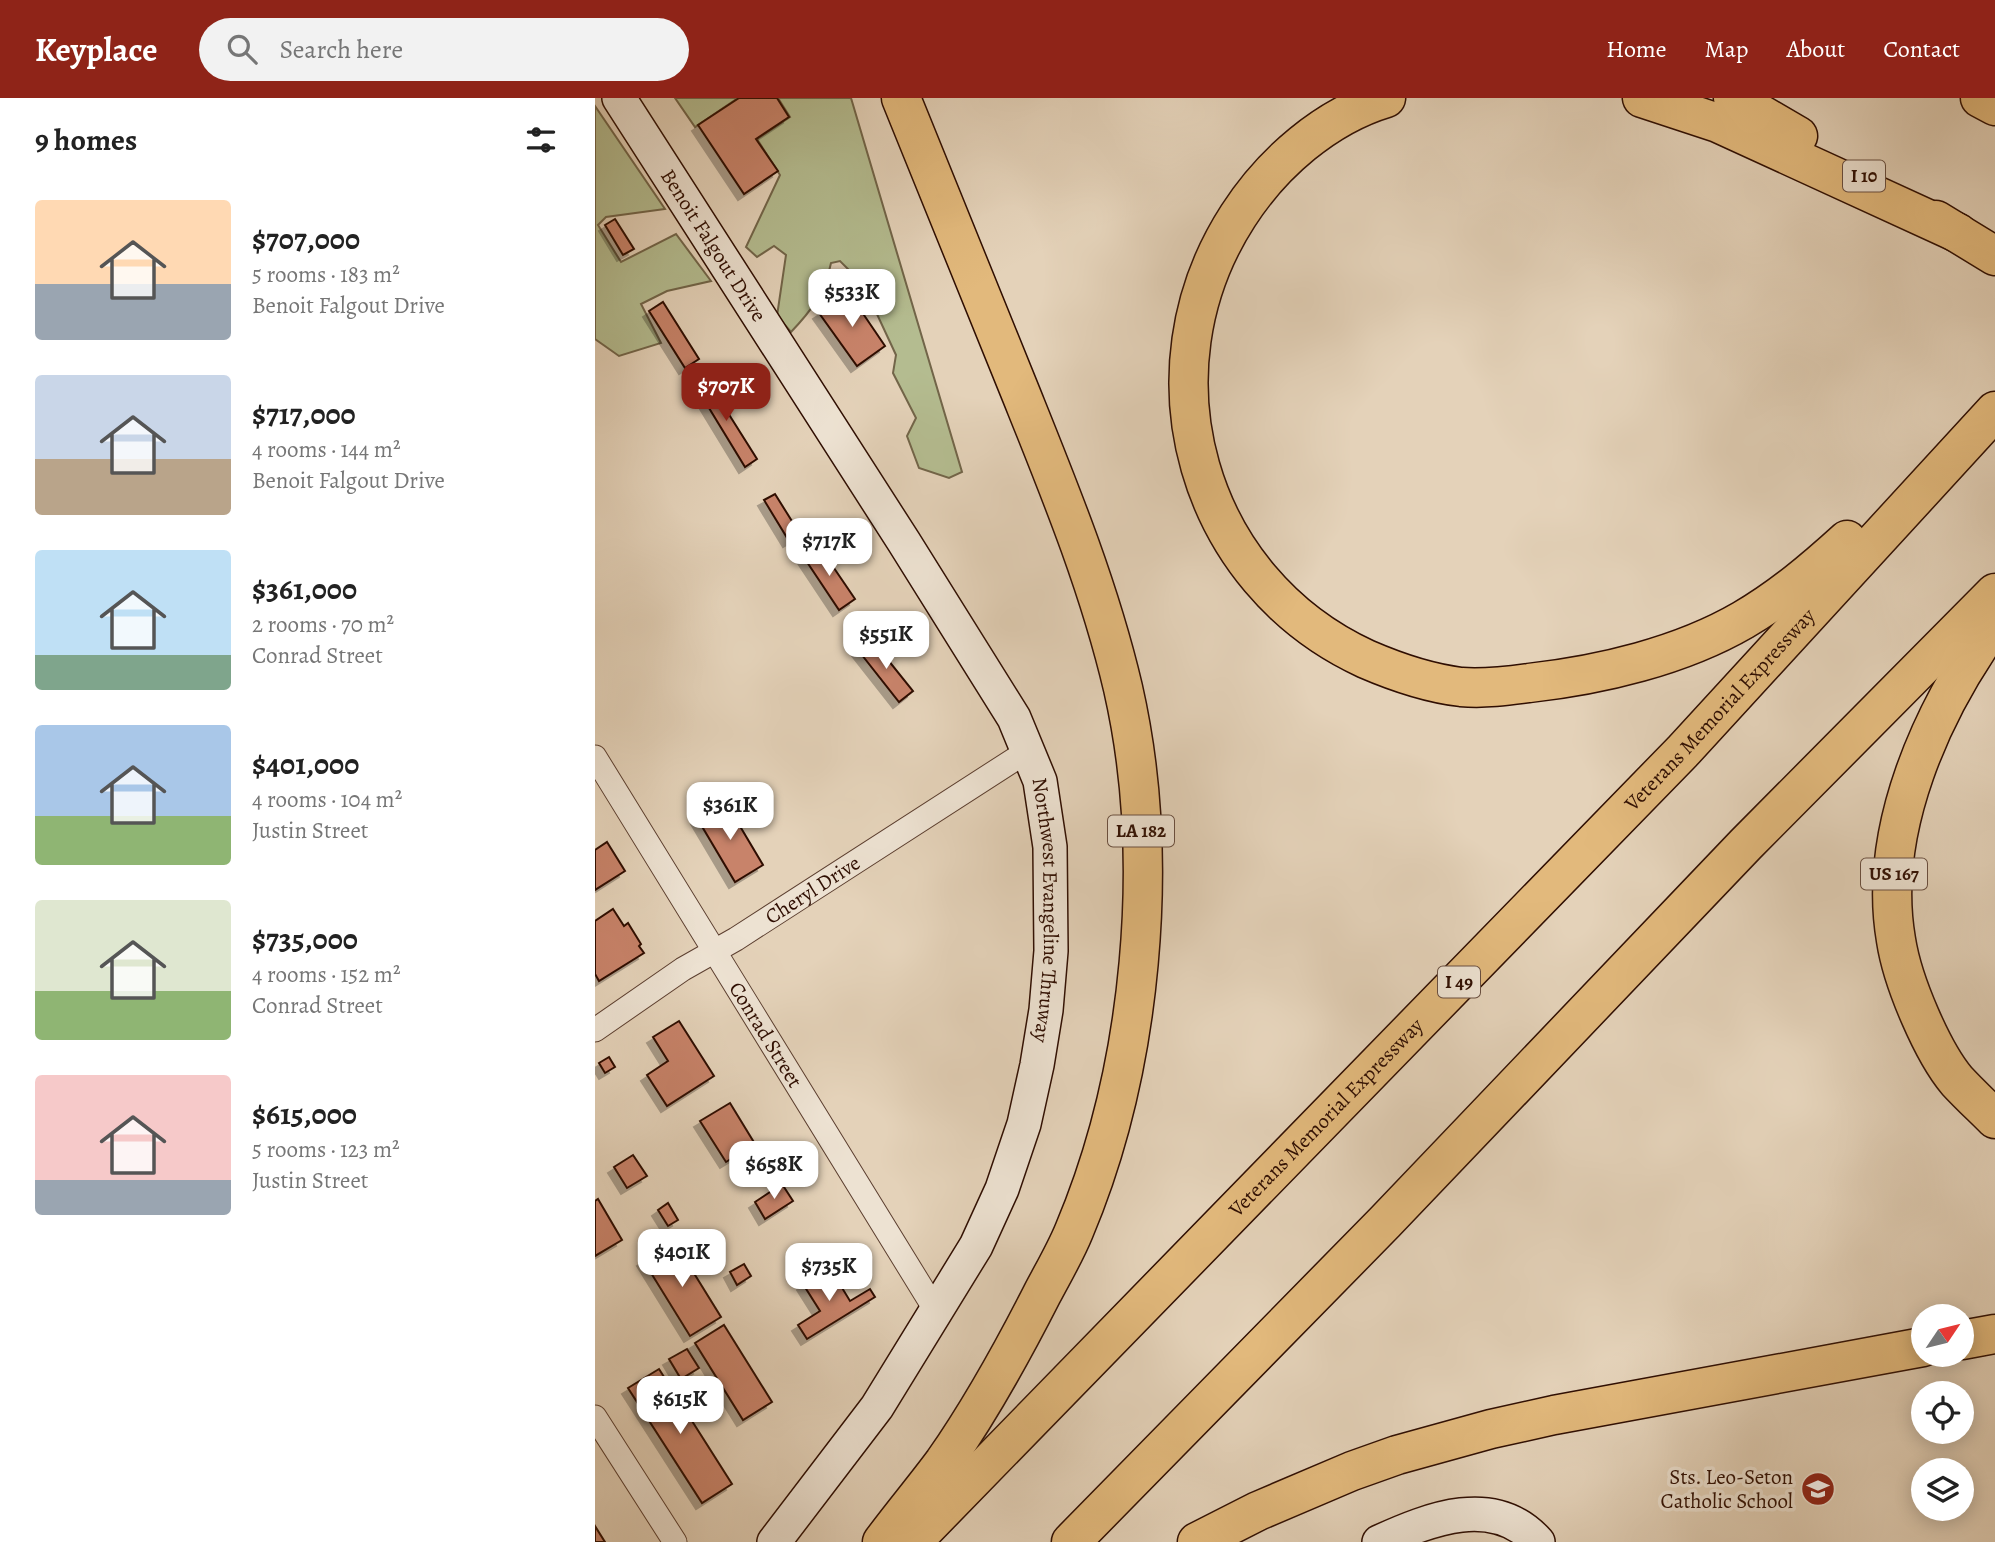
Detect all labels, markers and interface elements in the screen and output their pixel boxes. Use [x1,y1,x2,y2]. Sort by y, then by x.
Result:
search box [199,18,689,81]
text: Keyplace [35,27,157,72]
icon: search [223,30,261,68]
text: Search here [279,32,403,67]
text: Home [1606,33,1667,65]
text: Map [1705,33,1749,65]
text: About [1787,33,1845,65]
text: Contact [1883,33,1960,65]
text: 9 homes [35,120,137,160]
icon: filters [522,121,560,159]
road number: I 10 [1843,160,1885,192]
street label: Benoit Falgout Drive [654,164,773,327]
text: $707,000 [252,219,360,259]
icon: home [91,228,175,312]
text: 5 rooms · 183 m² [252,259,400,290]
pin: $533K [803,270,901,329]
text: $533K [824,276,880,307]
text: Benoit Falgout Drive [252,290,445,321]
pin: $707K [677,364,775,423]
text: $707K [697,370,755,401]
text: $717,000 [252,394,356,434]
icon: home [91,403,175,487]
text: 4 rooms · 144 m² [252,434,400,465]
text: Benoit Falgout Drive [252,465,445,496]
pin: $717K [780,518,878,578]
text: $717K [802,525,856,556]
text: $361,000 [252,569,357,609]
icon: home [91,578,175,662]
street label: Veterans Memorial Expressway [1618,602,1822,818]
text: 2 rooms · 70 m² [252,609,394,640]
pin: $551K [837,612,935,671]
text: $551K [859,618,913,649]
text: Conrad Street [252,640,383,671]
text: $401,000 [252,744,359,784]
icon: home [91,753,175,837]
street label: Northwest Evangeline Thruway [1026,776,1065,1045]
pin: $361K [681,782,779,842]
text: 4 rooms · 104 m² [252,784,402,815]
text: $361K [703,789,757,820]
text: Justin Street [252,815,368,846]
road number: LA 182 [1108,816,1174,846]
street label: Cheryl Drive [760,849,865,931]
road number: US 167 [1861,859,1927,890]
text: $735,000 [252,919,358,959]
icon: home [91,928,175,1012]
text: 4 rooms · 152 m² [252,959,400,990]
road number: I 49 [1438,967,1480,998]
street label: Conrad Street [723,976,809,1093]
text: Conrad Street [252,990,383,1021]
street label: Veterans Memorial Expressway [1222,1011,1430,1224]
text: $615,000 [252,1094,357,1134]
icon: home [91,1103,175,1187]
text: 5 rooms · 123 m² [252,1134,400,1165]
pin: $658K [725,1142,823,1201]
text: $658K [745,1148,803,1179]
text: Justin Street [252,1165,368,1196]
pin: $401K [633,1230,731,1289]
text: $401K [654,1236,710,1267]
pin: $735K [780,1244,878,1303]
text: $735K [801,1250,857,1281]
north arrow [1911,1304,1974,1367]
map controls [1911,1304,1974,1521]
pin: $615K [631,1376,729,1436]
button: locate [1911,1381,1974,1444]
text: $615K [653,1383,707,1414]
button: layers [1911,1458,1974,1521]
place label: Sts. Leo-Seton Catholic School [1660,1463,1793,1515]
school or university icon: Sts. Leo-Seton Catholic School [1799,1470,1837,1508]

